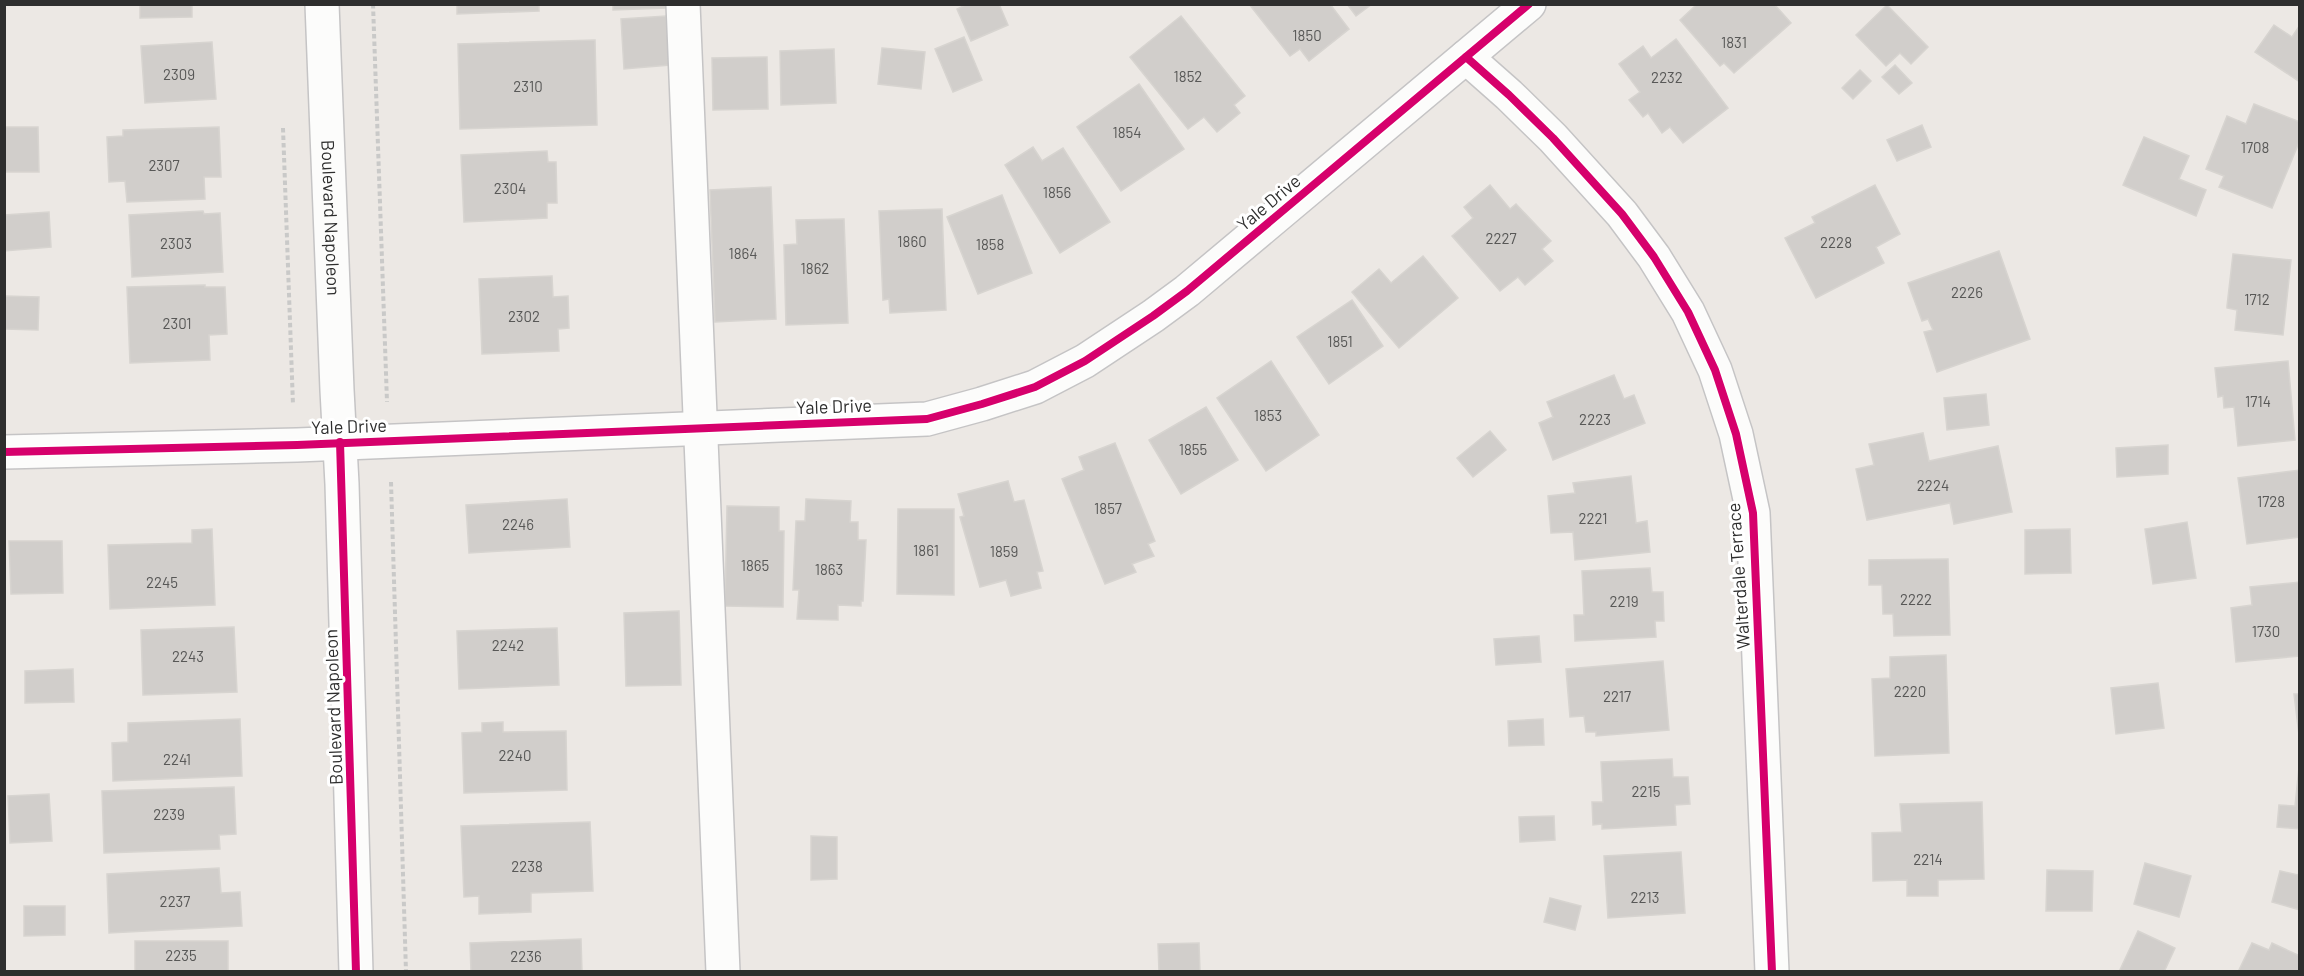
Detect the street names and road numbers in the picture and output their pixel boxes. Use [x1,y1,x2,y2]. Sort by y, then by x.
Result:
street label: Boulevard Napoleon [317,139,345,296]
street label: Yale Drive [1232,169,1305,235]
street label: Yale Drive [796,394,872,418]
street label: Yale Drive [311,414,387,438]
street label: Walterdale Terrace [1722,502,1754,650]
street label: Boulevard Napoleon [319,629,347,785]

